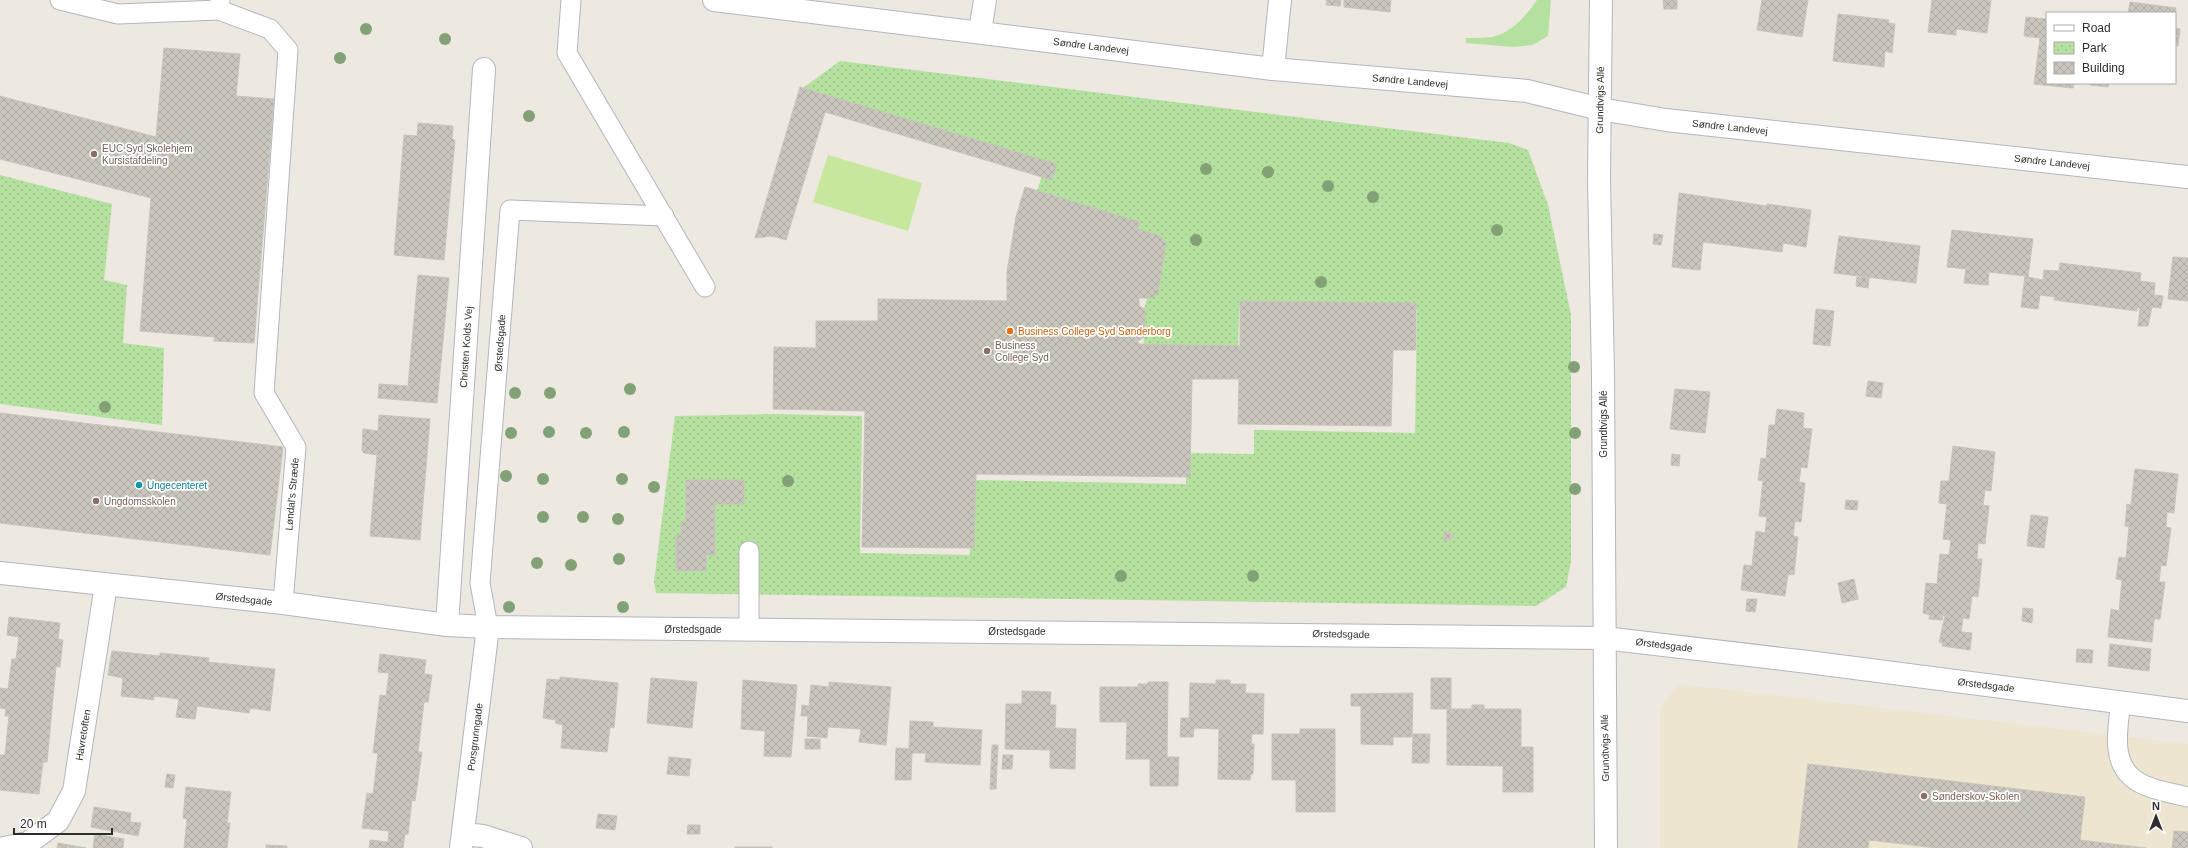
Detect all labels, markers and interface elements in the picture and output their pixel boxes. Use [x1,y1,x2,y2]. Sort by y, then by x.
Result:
legend [2046,12,2176,84]
text: Road [2082,21,2111,35]
street label: Søndre Landevej [1053,36,1129,56]
text: Park [2082,41,2108,55]
text: Building [2082,61,2125,75]
street label: Grundtvigs Allé [1594,66,1606,134]
street label: Søndre Landevej [1372,72,1448,90]
street label: Søndre Landevej [1692,118,1768,136]
place label: EUC Syd Skolehjem Kursistafdeling [102,143,193,166]
marker: EUC Syd Skolehjem Kursistafdeling [89,149,99,159]
street label: Søndre Landevej [2014,153,2090,171]
street label: Christen Kolds Vej [458,306,474,388]
street label: Ørstedsgade [493,314,508,372]
marker: Business College Syd Sønderborg [1005,326,1015,336]
place label: Business College Syd Sønderborg [1018,326,1171,337]
place label: Business College Syd [995,340,1049,363]
marker: Business College Syd [982,346,992,356]
street label: Grundtvigs Allé [1598,390,1609,458]
street label: Løndal's Stræde [283,457,301,531]
marker: Ungecenteret [134,480,144,490]
place label: Ungecenteret [147,480,207,491]
marker: Ungdomsskolen [91,496,101,506]
place label: Ungdomsskolen [104,496,176,507]
street label: Ørstedsgade [215,591,273,608]
street label: Ørstedsgade [664,624,722,635]
street label: Ørstedsgade [988,626,1046,637]
street label: Ørstedsgade [1312,628,1370,640]
street label: Ørstedsgade [1635,636,1694,654]
street label: Ørstedsgade [1957,676,2016,694]
street label: Porsgrunngade [465,702,485,772]
street label: Havretoften [74,709,92,761]
street label: Grundtvigs Allé [1599,714,1611,782]
marker: Sønderskov-Skolen [1919,791,1929,801]
place label: Sønderskov-Skolen [1932,791,2019,802]
north arrow [2136,796,2176,836]
text: N [2152,800,2160,812]
scale bar [14,810,112,836]
text: 20 m [20,817,47,831]

